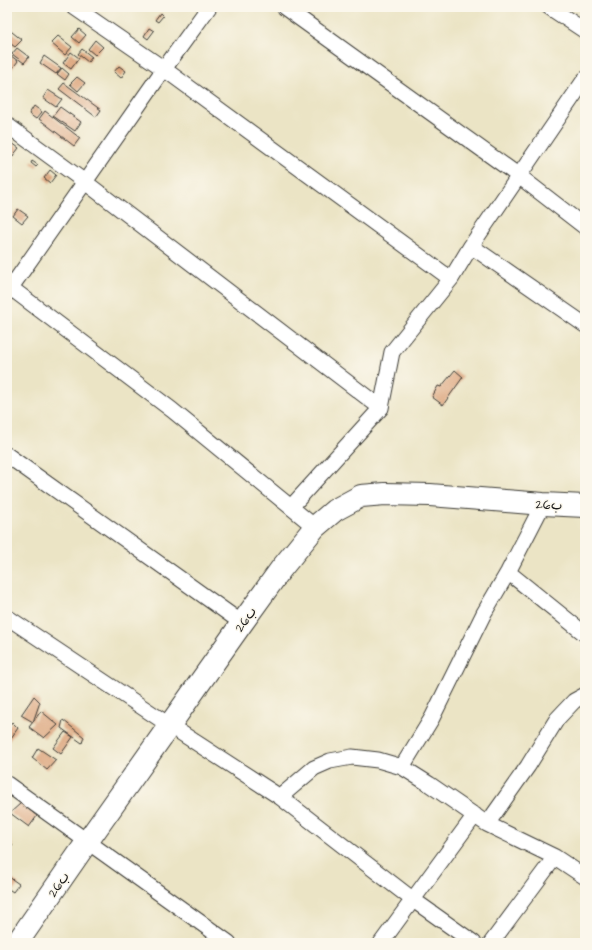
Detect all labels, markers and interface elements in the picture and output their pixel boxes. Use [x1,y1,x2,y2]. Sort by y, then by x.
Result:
street label: 26ب [535,495,563,515]
street label: 26ب [231,603,261,636]
street label: 26ب [44,868,74,901]

